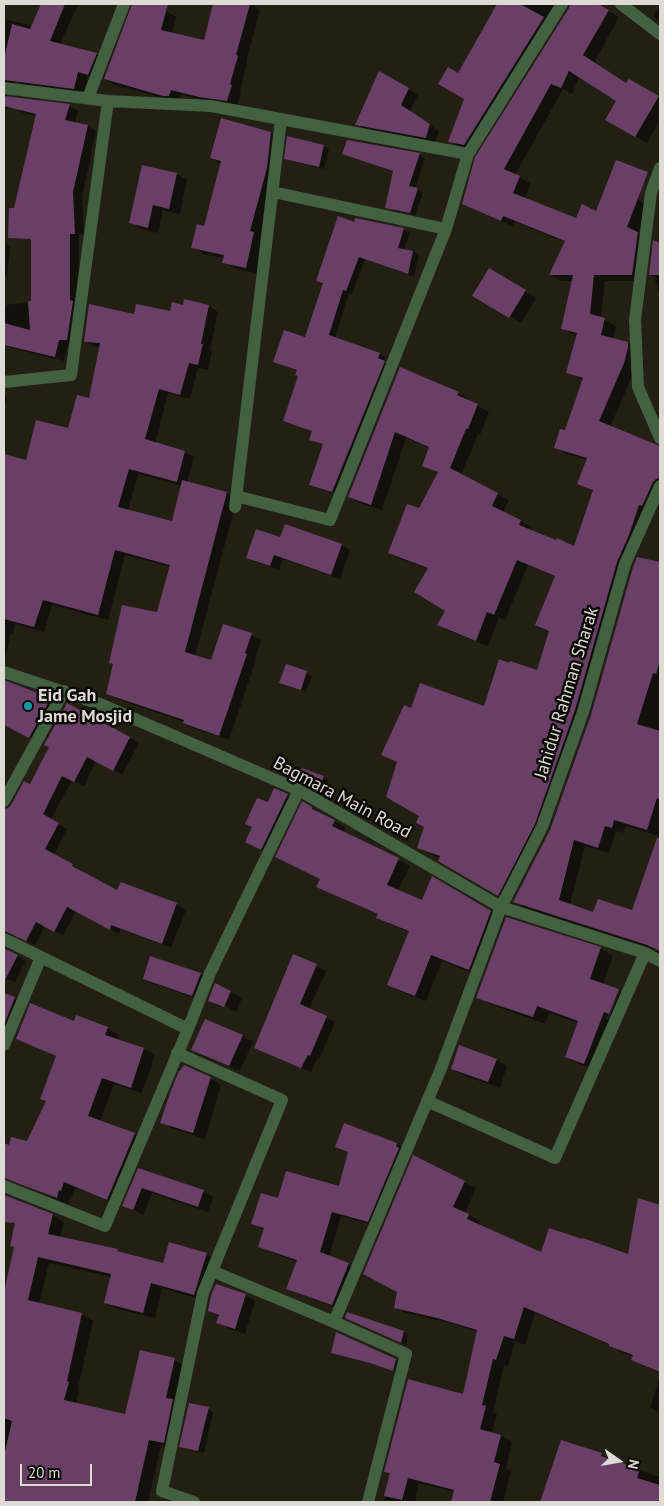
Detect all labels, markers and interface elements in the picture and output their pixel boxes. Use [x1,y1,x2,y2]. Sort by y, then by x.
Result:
street label: Jahidur Rahman Sharak [531,604,603,782]
place label: Eid Gah Jame Mosjid [38,685,132,728]
marker: Eid Gah Jame Mosjid [22,700,34,712]
street label: Bagmara Main Road [269,752,415,844]
north arrow [594,1436,644,1486]
scale bar [22,1454,95,1486]
text: N [624,1458,643,1471]
text: 20 m [28,1463,61,1482]

